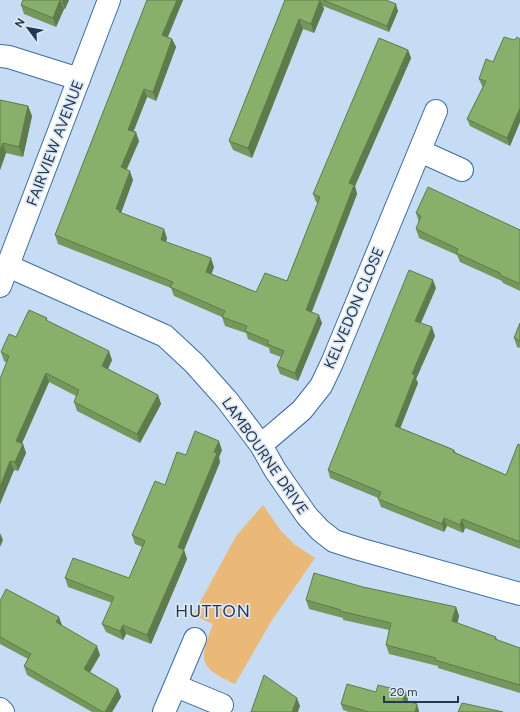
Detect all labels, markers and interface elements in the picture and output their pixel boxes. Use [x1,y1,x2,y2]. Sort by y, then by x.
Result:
north arrow [8,8,48,48]
text: N [12,16,28,30]
street label: FAIRVIEW AVENUE [23,78,87,208]
street label: KELVEDON CLOSE [320,244,388,372]
street label: LAMBOURNE DRIVE [218,394,312,518]
district label: HUTTON [175,601,251,621]
scale bar [384,678,458,704]
text: 20 m [390,685,418,699]

